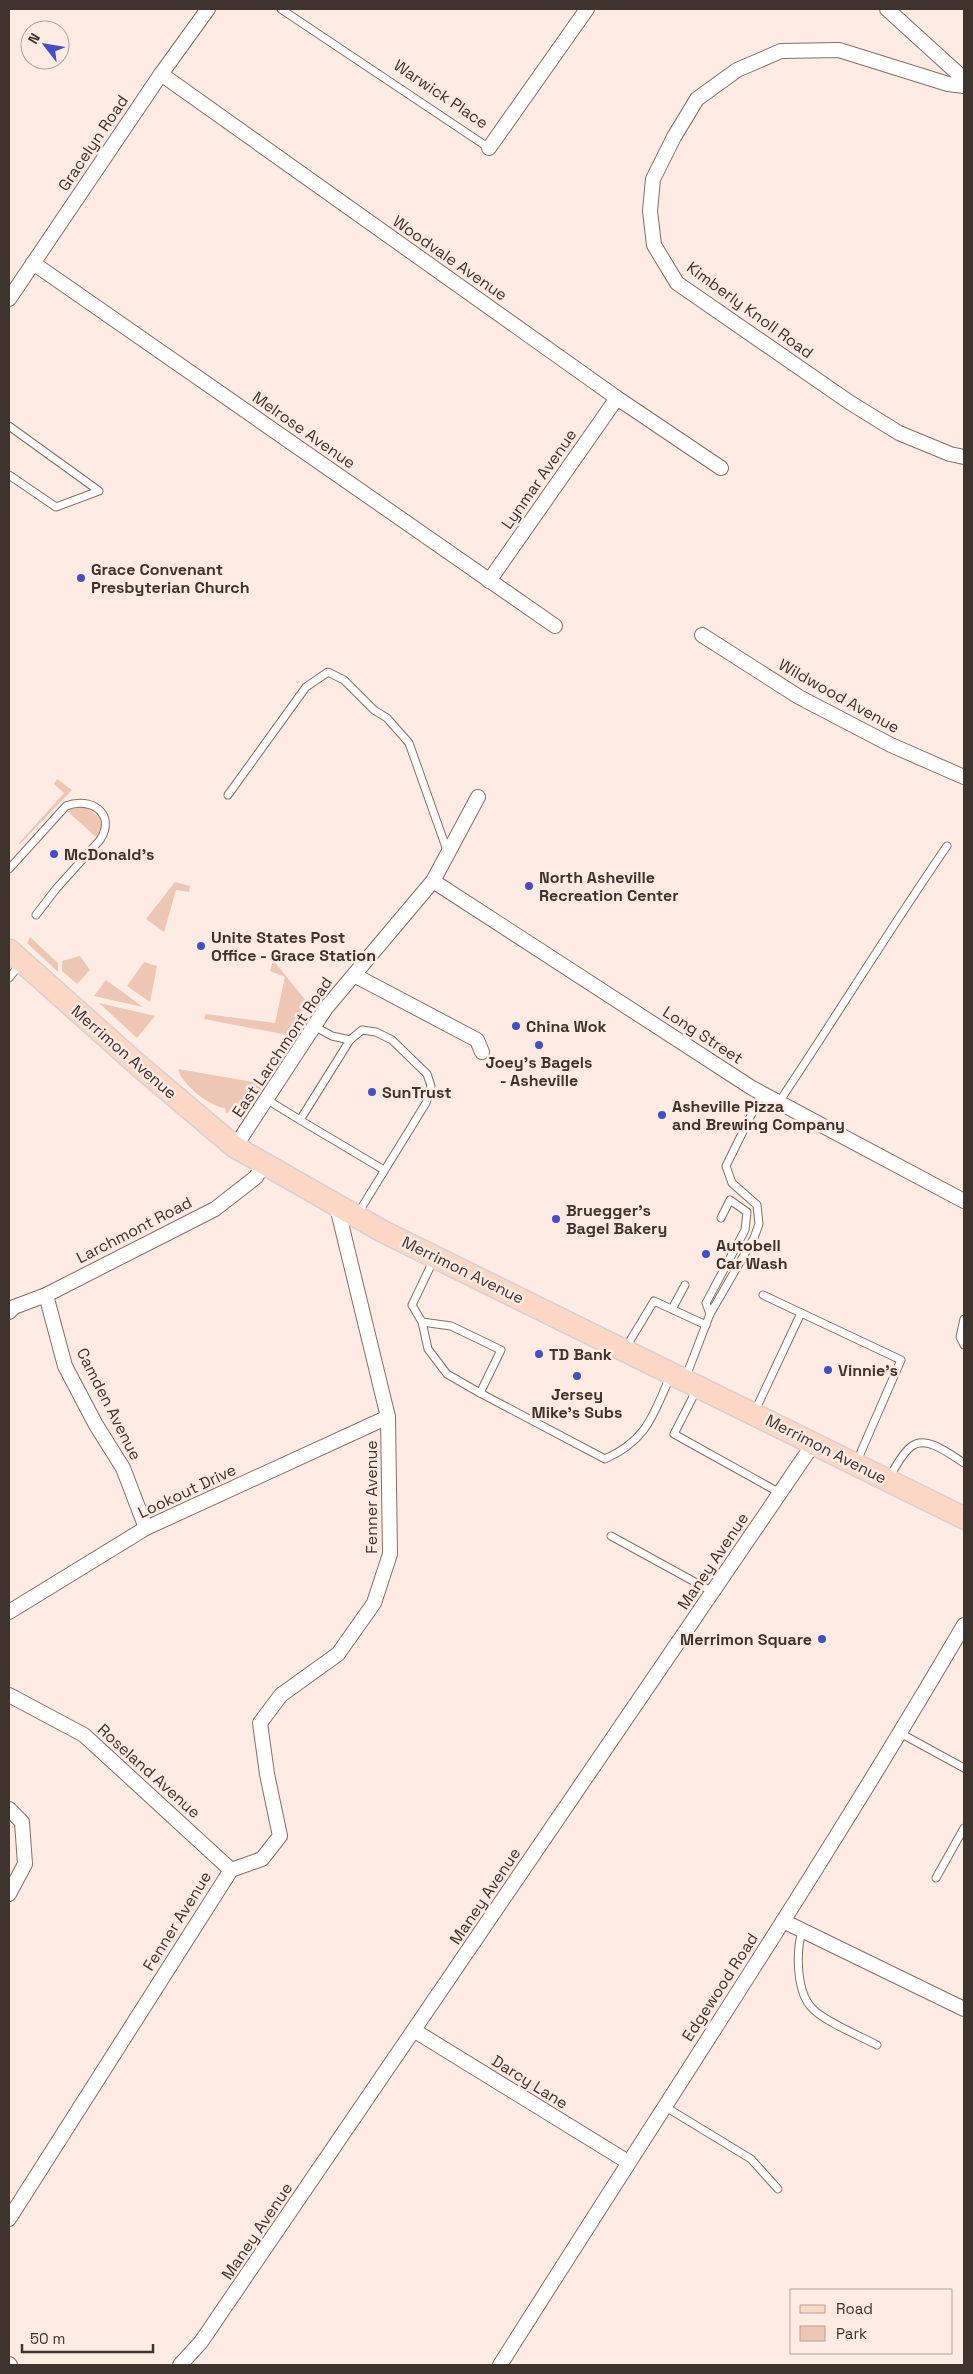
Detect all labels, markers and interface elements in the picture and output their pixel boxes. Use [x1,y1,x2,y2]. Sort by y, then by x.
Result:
north arrow [20,20,70,70]
text: N [24,30,44,47]
street label: Warwick Place [390,55,492,133]
street label: Gracelyn Road [53,91,133,195]
street label: Woodvale Avenue [389,211,511,305]
street label: Kimberly Knoll Road [682,257,818,363]
street label: Melrose Avenue [248,387,360,473]
street label: Lynmar Avenue [497,425,581,533]
place label: Grace Convenant Presbyterian Church [91,559,250,598]
marker: Grace Convenant Presbyterian Church [75,572,87,584]
street label: Wildwood Avenue [775,654,903,738]
place label: McDonald's [64,844,154,865]
marker: McDonald's [48,848,60,860]
place label: North Asheville Recreation Center [539,867,679,906]
marker: North Asheville Recreation Center [523,880,535,892]
place label: Unite States Post Office - Grace Station [211,927,376,966]
marker: Unite States Post Office - Grace Station [195,940,207,952]
street label: East Larchmont Road [227,973,337,1121]
street label: Merrimon Avenue [67,1000,181,1104]
street label: Long Street [659,1001,747,1069]
place label: China Wok [526,1016,607,1037]
marker: China Wok [510,1020,522,1032]
marker: Joey's Bagels - Asheville [533,1039,545,1051]
place label: Joey's Bagels - Asheville [486,1052,592,1091]
place label: SunTrust [382,1082,451,1103]
marker: SunTrust [366,1086,378,1098]
place label: Asheville Pizza and Brewing Company [672,1096,845,1135]
marker: Asheville Pizza and Brewing Company [656,1109,668,1121]
street label: Larchmont Road [73,1192,195,1268]
place label: Bruegger's Bagel Bakery [566,1200,667,1239]
marker: Bruegger's Bagel Bakery [550,1213,562,1225]
street label: Merrimon Avenue [399,1231,527,1309]
place label: Autobell Car Wash [716,1235,788,1274]
marker: Autobell Car Wash [700,1248,712,1260]
street label: Camden Avenue [72,1344,146,1464]
place label: TD Bank [549,1344,612,1365]
marker: TD Bank [533,1348,545,1360]
place label: Vinnie's [838,1360,898,1381]
marker: Vinnie's [822,1364,834,1376]
marker: Jersey Mike's Subs [571,1370,583,1382]
place label: Jersey Mike's Subs [532,1384,622,1423]
street label: Merrimon Avenue [762,1409,890,1489]
street label: Fenner Avenue [361,1440,382,1554]
street label: Lookout Drive [134,1459,240,1523]
street label: Maney Avenue [673,1508,753,1614]
place label: Merrimon Square [680,1629,812,1650]
marker: Merrimon Square [816,1633,828,1645]
street label: Roseland Avenue [93,1719,205,1823]
street label: Maney Avenue [445,1843,525,1949]
street label: Fenner Avenue [138,1867,216,1975]
street label: Edgewood Road [677,1929,763,2045]
street label: Darcy Lane [488,2050,572,2114]
street label: Maney Avenue [217,2178,297,2284]
legend [790,2289,953,2354]
text: Road [836,2299,873,2318]
scale bar [22,2322,154,2354]
text: Park [836,2324,867,2343]
text: 50 m [30,2329,65,2348]

